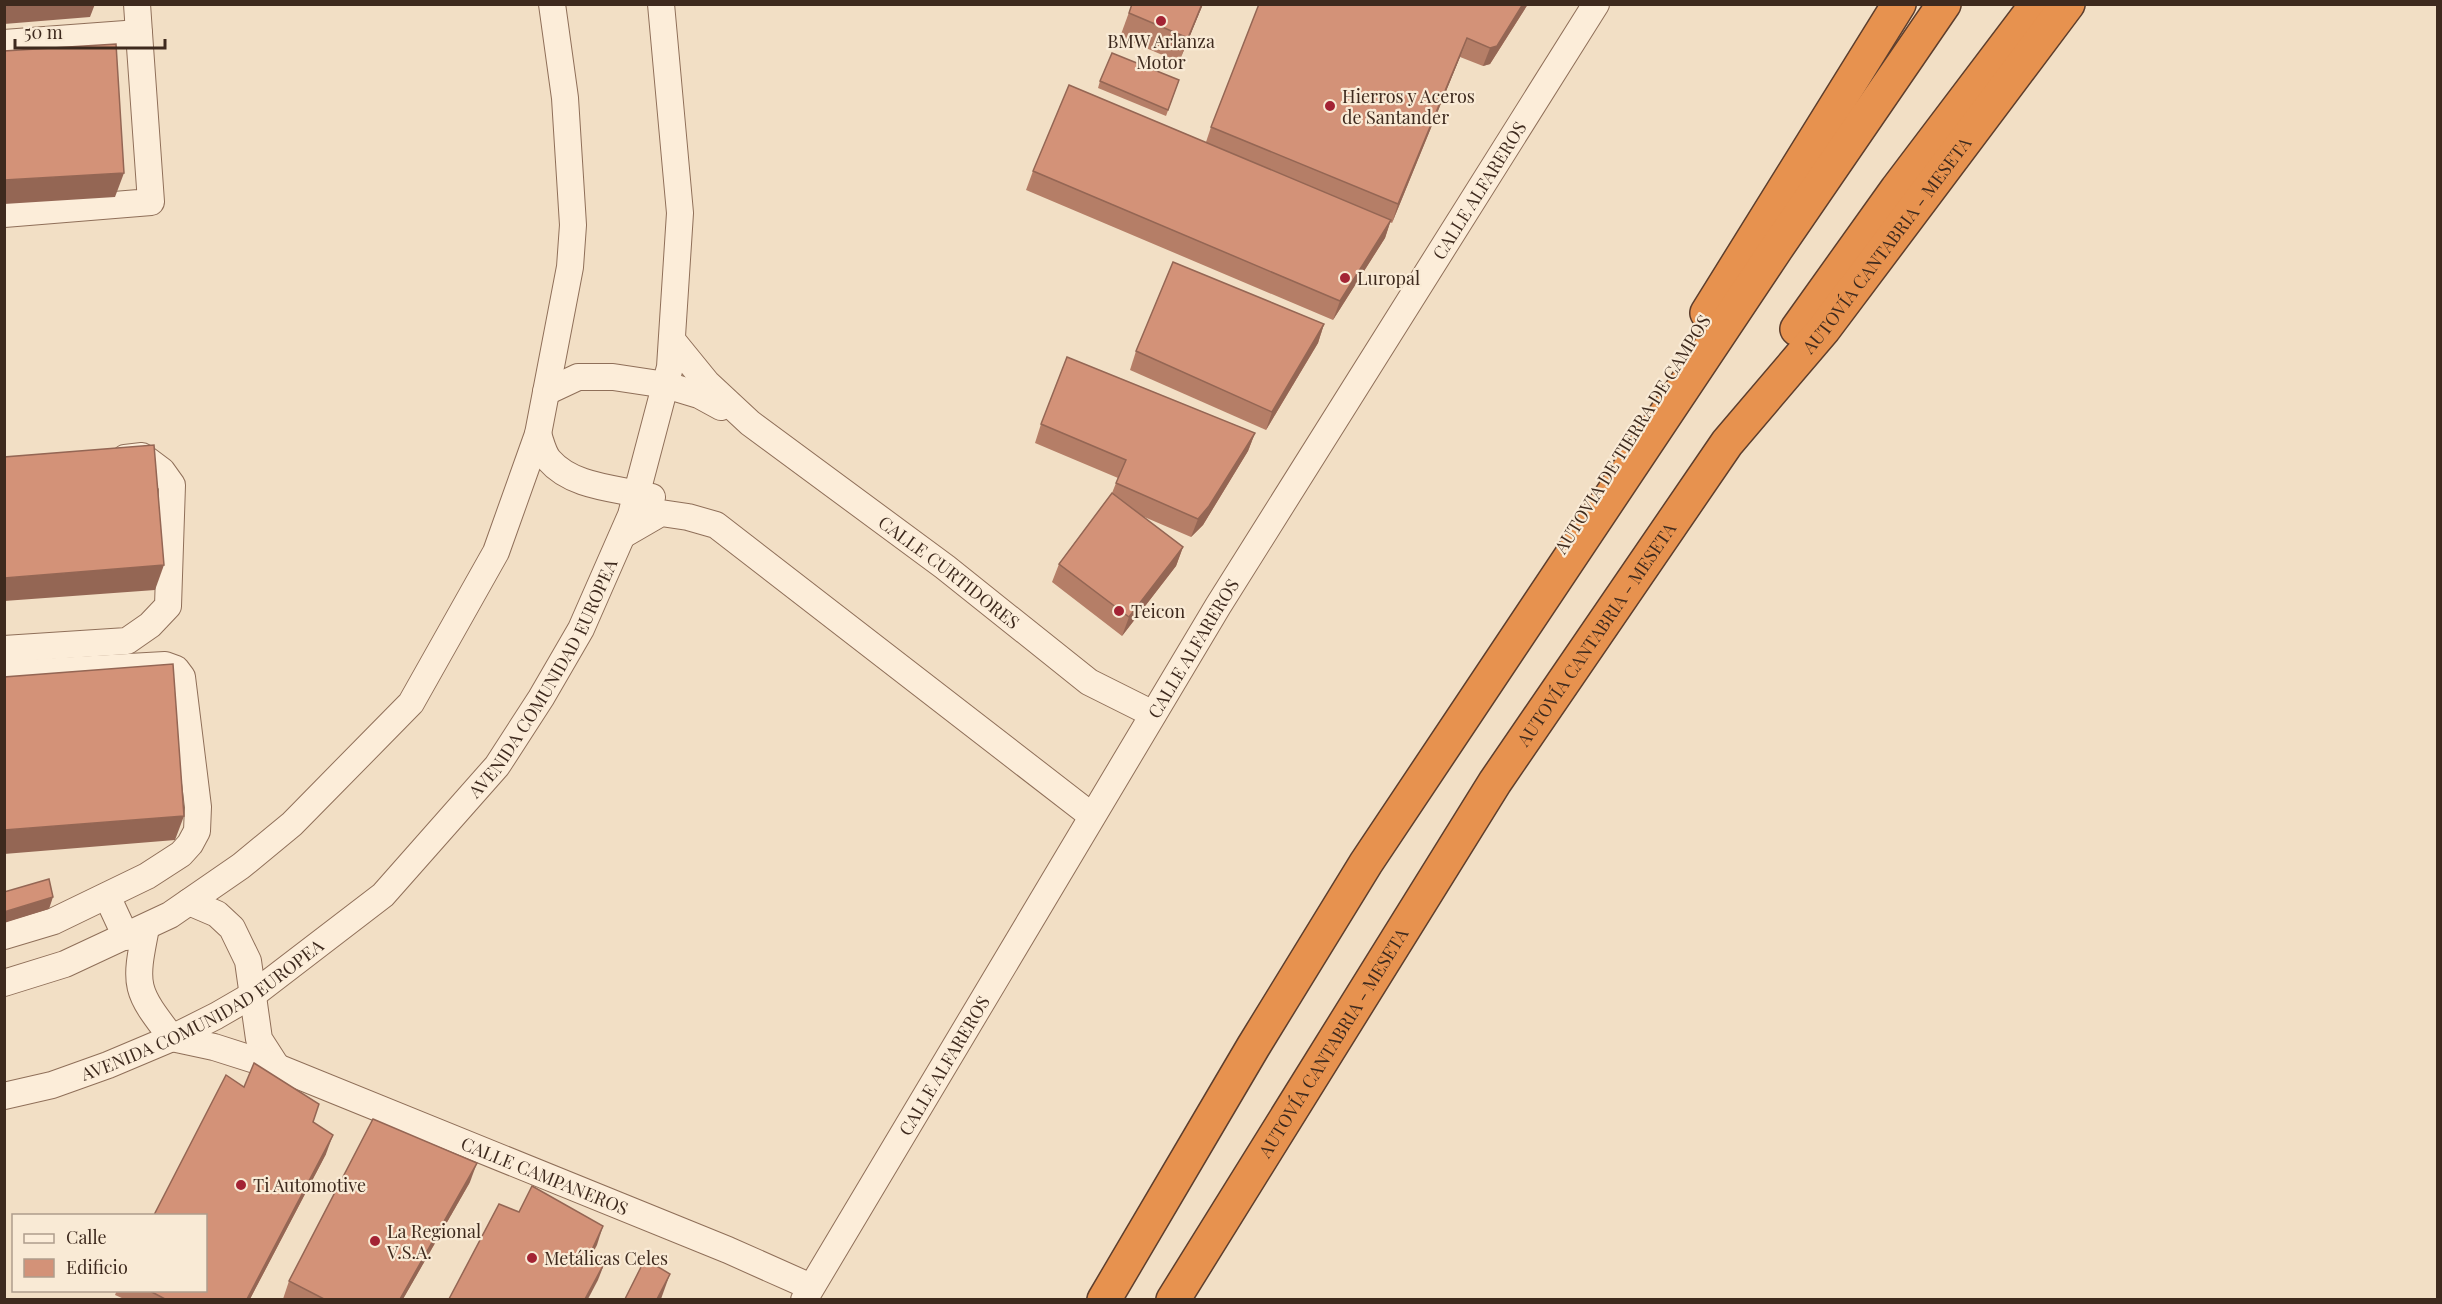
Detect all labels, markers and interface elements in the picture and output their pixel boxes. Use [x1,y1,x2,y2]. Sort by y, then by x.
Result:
scale bar [15,12,165,50]
marker: BMW Arlanza Motor [1154,14,1168,28]
text: 50 m [24,20,63,44]
place label: BMW Arlanza Motor [1107,29,1215,74]
place label: Hierros y Aceros de Santander [1342,84,1475,129]
marker: Hierros y Aceros de Santander [1323,99,1337,113]
street label: CALLE ALFAREROS [1427,117,1531,264]
street label: AUTOVÍA CANTABRIA - MESETA [1796,131,1977,359]
place label: Luropal [1357,266,1420,290]
marker: Luropal [1338,271,1352,285]
street label: AUTOVIA DE TIERRA DE CAMPOS [1548,310,1716,559]
street label: CALLE CURTIDORES [874,510,1025,634]
street label: AUTOVÍA CANTABRIA - MESETA [1511,517,1681,752]
street label: AVENIDA COMUNIDAD EUROPEA [462,554,623,803]
street label: CALLE ALFAREROS [1142,574,1244,722]
place label: Teicon [1131,599,1185,623]
marker: Teicon [1112,604,1126,618]
street label: AUTOVÍA CANTABRIA - MESETA [1252,923,1414,1163]
street label: AVENIDA COMUNIDAD EUROPEA [77,933,328,1086]
street label: CALLE ALFAREROS [893,991,995,1140]
street label: CALLE CAMPANEROS [458,1131,632,1220]
place label: Ti Automotive [253,1173,366,1197]
marker: Ti Automotive [234,1178,248,1192]
legend [12,1214,207,1292]
place label: La Regional V.S.A. [386,1219,481,1264]
text: Calle [66,1225,107,1249]
marker: La Regional V.S.A. [368,1234,382,1248]
place label: Metálicas Celes [544,1246,668,1270]
marker: Metálicas Celes [525,1251,539,1265]
text: Edificio [66,1255,128,1279]

